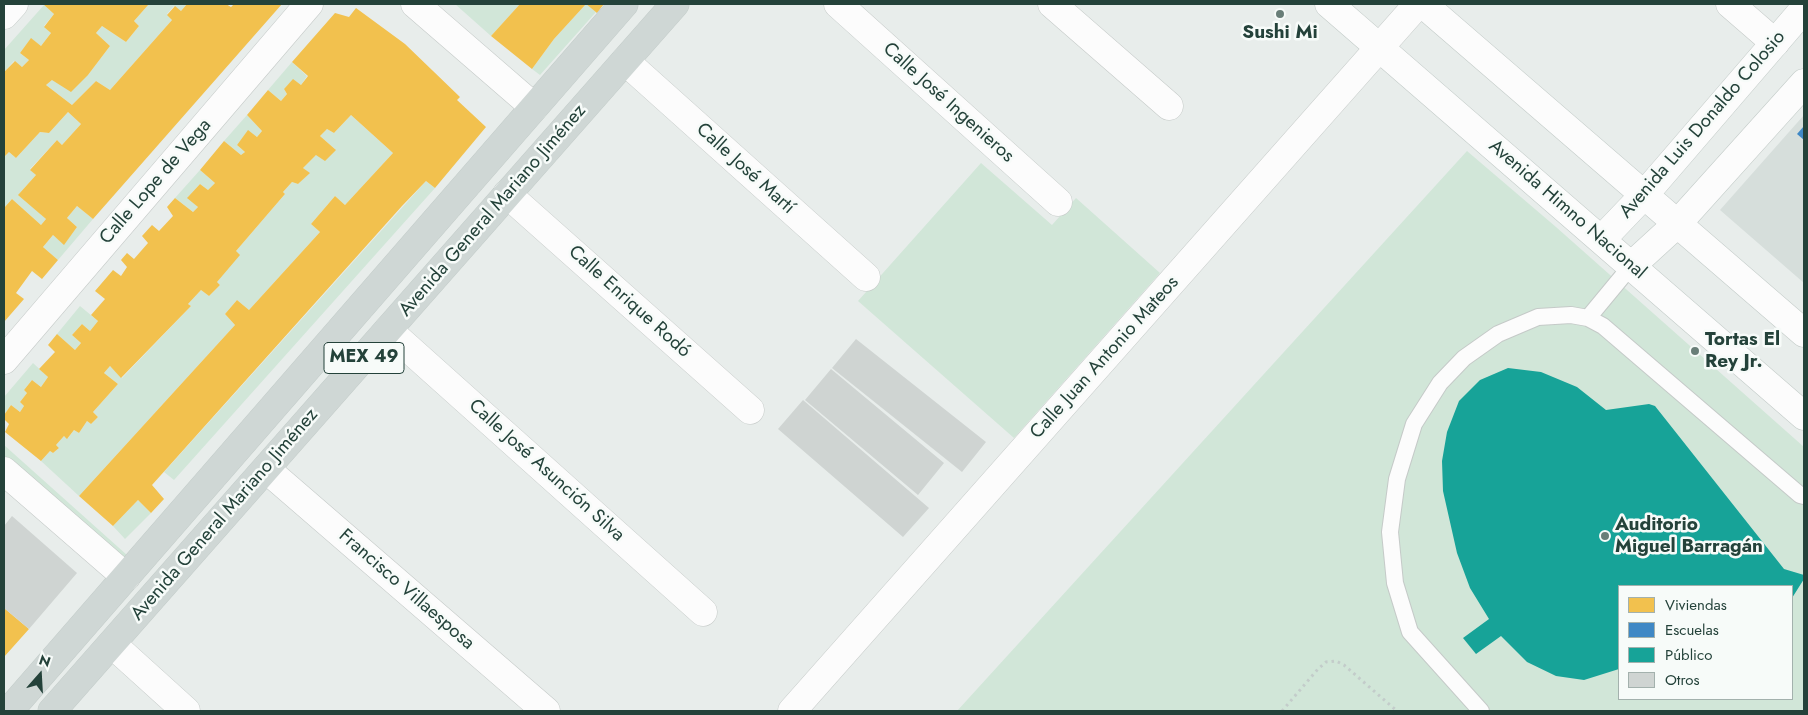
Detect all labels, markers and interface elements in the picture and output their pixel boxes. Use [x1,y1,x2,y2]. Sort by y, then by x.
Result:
marker: Sushi Mi [1274,8,1286,20]
place label: Sushi Mi [1242,22,1318,44]
street label: Avenida Luis Donaldo Colosio [1615,26,1791,224]
street label: Calle José Ingenieros [878,38,1018,168]
street label: Avenida General Mariano Jiménez [395,100,591,322]
street label: Calle Lope de Vega [95,115,217,249]
street label: Calle José Martí [691,119,799,219]
street label: Avenida Himno Nacional [1484,135,1650,285]
street label: Calle Enrique Rodó [563,241,695,363]
street label: Calle Juan Antonio Mateos [1026,272,1184,444]
place label: Tortas El Rey Jr. [1705,329,1780,373]
road number: MEX 49 [324,342,404,373]
marker: Tortas El Rey Jr. [1689,345,1701,357]
street label: Calle José Asunción Silva [463,395,629,547]
street label: Avenida General Mariano Jiménez [127,404,323,626]
place label: Auditorio Miguel Barragán [1615,514,1763,558]
street label: Francisco Villaesposa [333,525,479,655]
marker: Auditorio Miguel Barragán [1599,530,1611,542]
legend [1618,585,1793,700]
text: Viviendas [1665,594,1727,616]
text: Escuelas [1665,619,1719,641]
text: Público [1665,644,1712,666]
north arrow [15,650,65,700]
text: N [36,650,53,672]
text: Otros [1665,669,1700,691]

